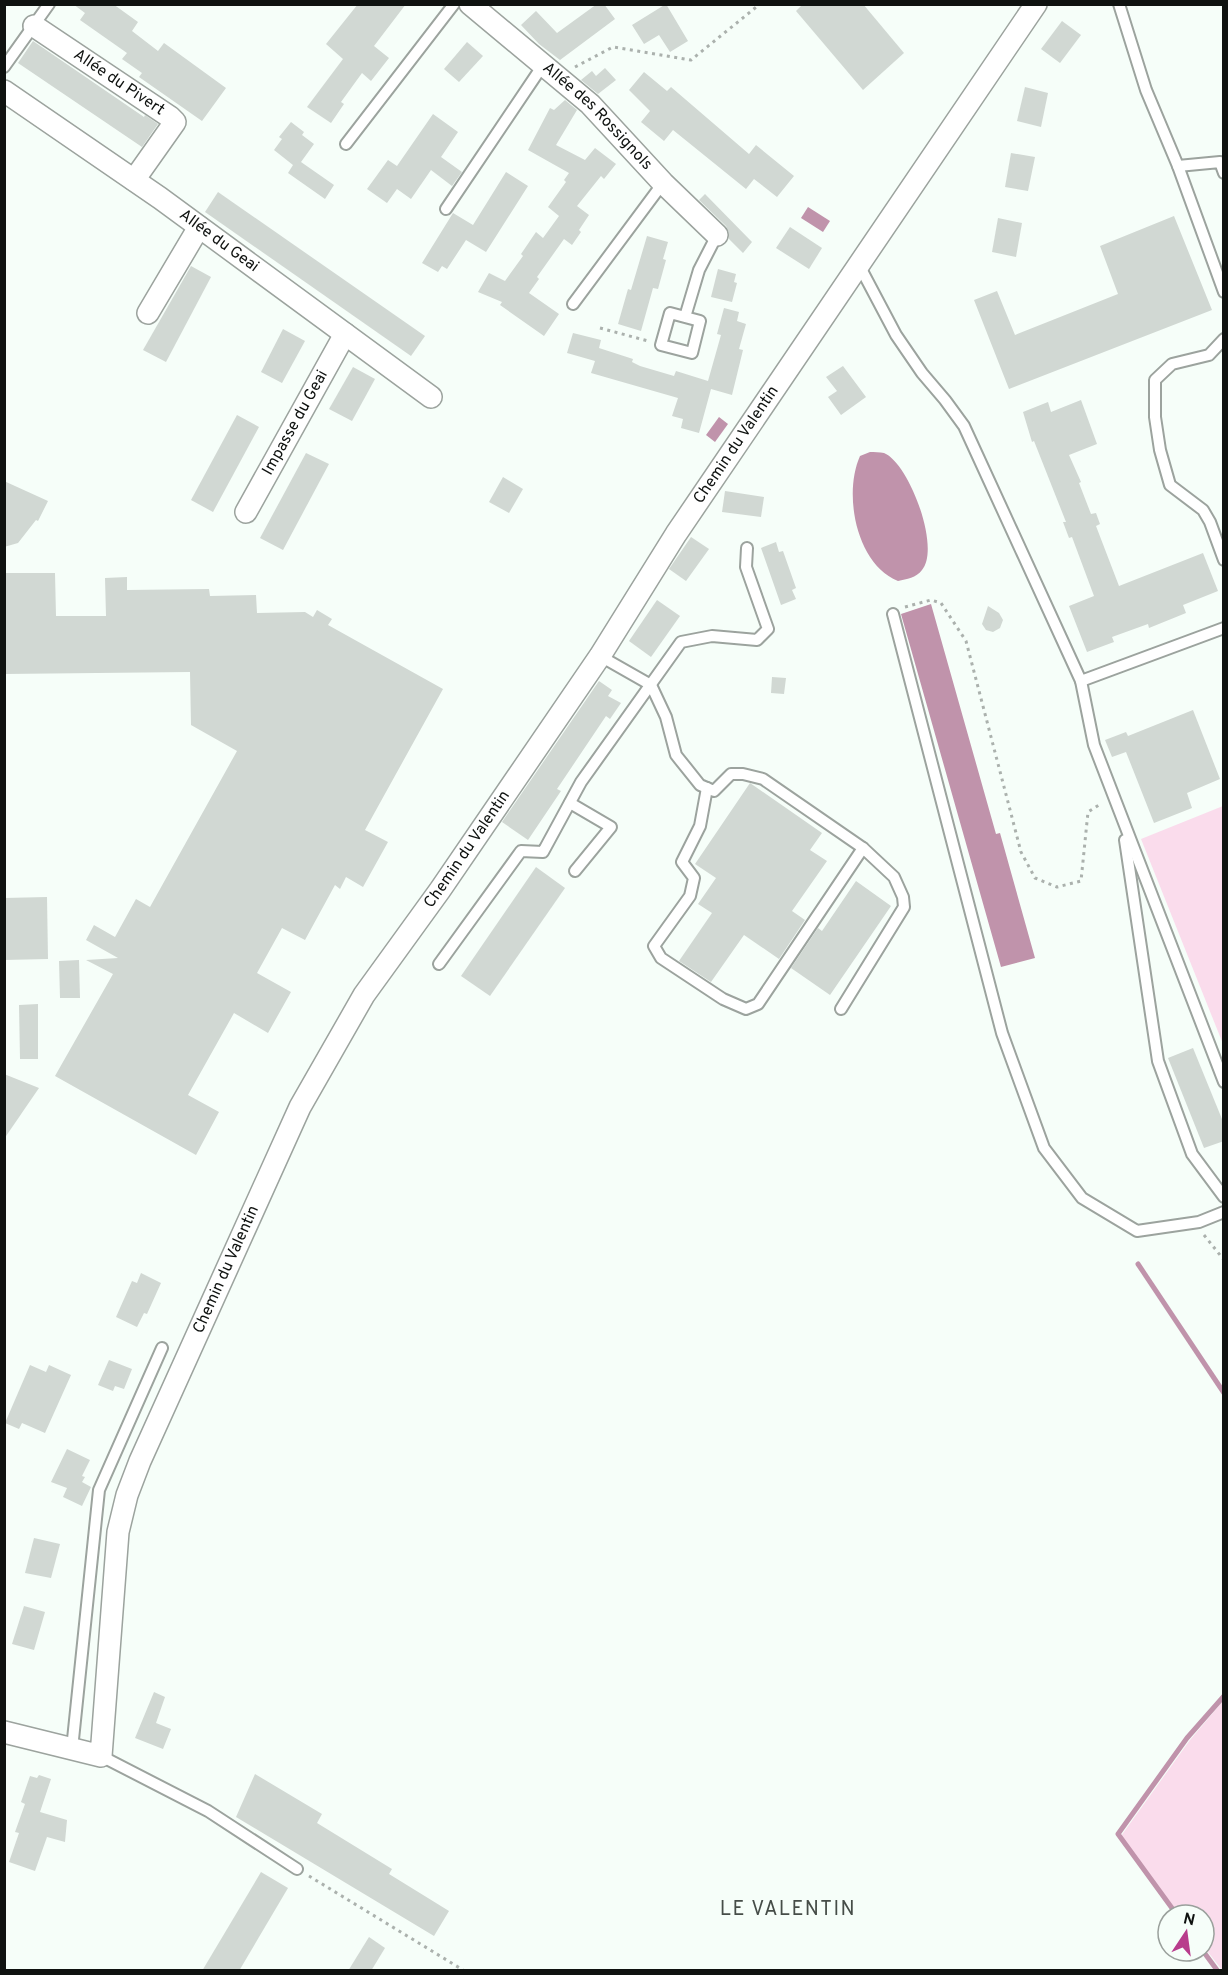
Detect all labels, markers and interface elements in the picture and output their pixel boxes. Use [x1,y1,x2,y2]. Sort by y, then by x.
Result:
street label: Allée du Pivert [69,45,168,120]
street label: Allée des Rossignols [538,58,656,175]
street label: Allée du Geai [175,205,263,277]
street label: Impasse du Geai [258,367,333,479]
street label: Chemin du Valentin [689,382,784,508]
street label: Chemin du Valentin [420,787,515,912]
street label: Chemin du Valentin [189,1203,264,1337]
district label: LE VALENTIN [720,1897,856,1923]
north arrow [1156,1903,1216,1963]
text: N [1181,1909,1197,1931]

